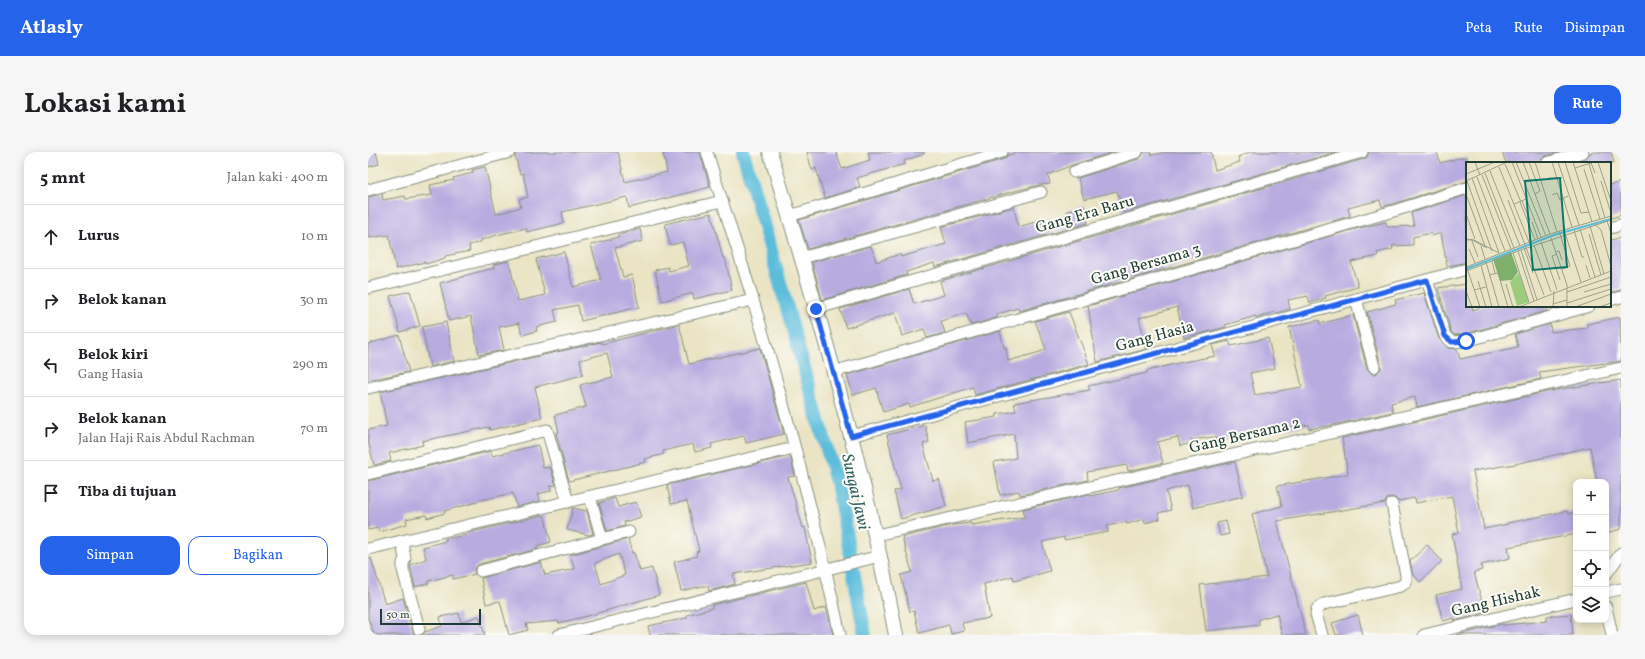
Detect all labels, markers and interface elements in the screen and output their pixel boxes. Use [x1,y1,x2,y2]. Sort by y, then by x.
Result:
text: Atlasly [20,15,83,41]
text: Peta [1465,19,1492,38]
text: Rute [1514,19,1543,38]
text: Disimpan [1565,19,1625,38]
text: Lokasi kami [24,85,186,124]
button: Rute [1554,85,1621,124]
inset map [1466,162,1611,307]
text: 5 mnt [40,167,85,190]
text: Jalan kaki · 400 m [227,169,328,187]
street label: Gang Era Baru [1033,190,1137,240]
icon: ahead [40,226,62,248]
text: Lurus [78,226,119,247]
text: 10 m [301,228,328,246]
street label: Gang Bersama 3 [1089,239,1203,291]
icon: right [40,290,62,312]
text: Belok kanan [78,290,167,311]
text: 30 m [300,292,328,310]
route end [807,300,825,318]
street label: Gang Hasia [1113,316,1197,358]
route start [1457,332,1475,350]
text: Belok kiri [78,345,148,366]
icon: left [40,354,62,376]
text: 290 m [292,356,328,374]
text: Gang Hasia [78,366,143,384]
text: Belok kanan [78,409,167,430]
street label: Gang Bersama 2 [1187,413,1303,459]
icon: right [40,418,62,440]
text: 70 m [300,420,328,438]
text: Jalan Haji Rais Abdul Rachman [78,430,255,448]
water label: Sungai Jawi [835,452,875,533]
map controls [1573,479,1609,623]
button: + [1573,479,1609,515]
icon: arrive [40,482,62,504]
text: Tiba di tujuan [78,482,177,503]
button: − [1573,515,1609,551]
button: Simpan [40,536,180,575]
button: Bagikan [188,536,328,575]
button: locate [1573,551,1609,587]
street label: Gang Hishak [1449,581,1543,623]
button: layers [1573,587,1609,623]
scale bar [380,607,481,626]
text: 50 m [386,608,410,623]

